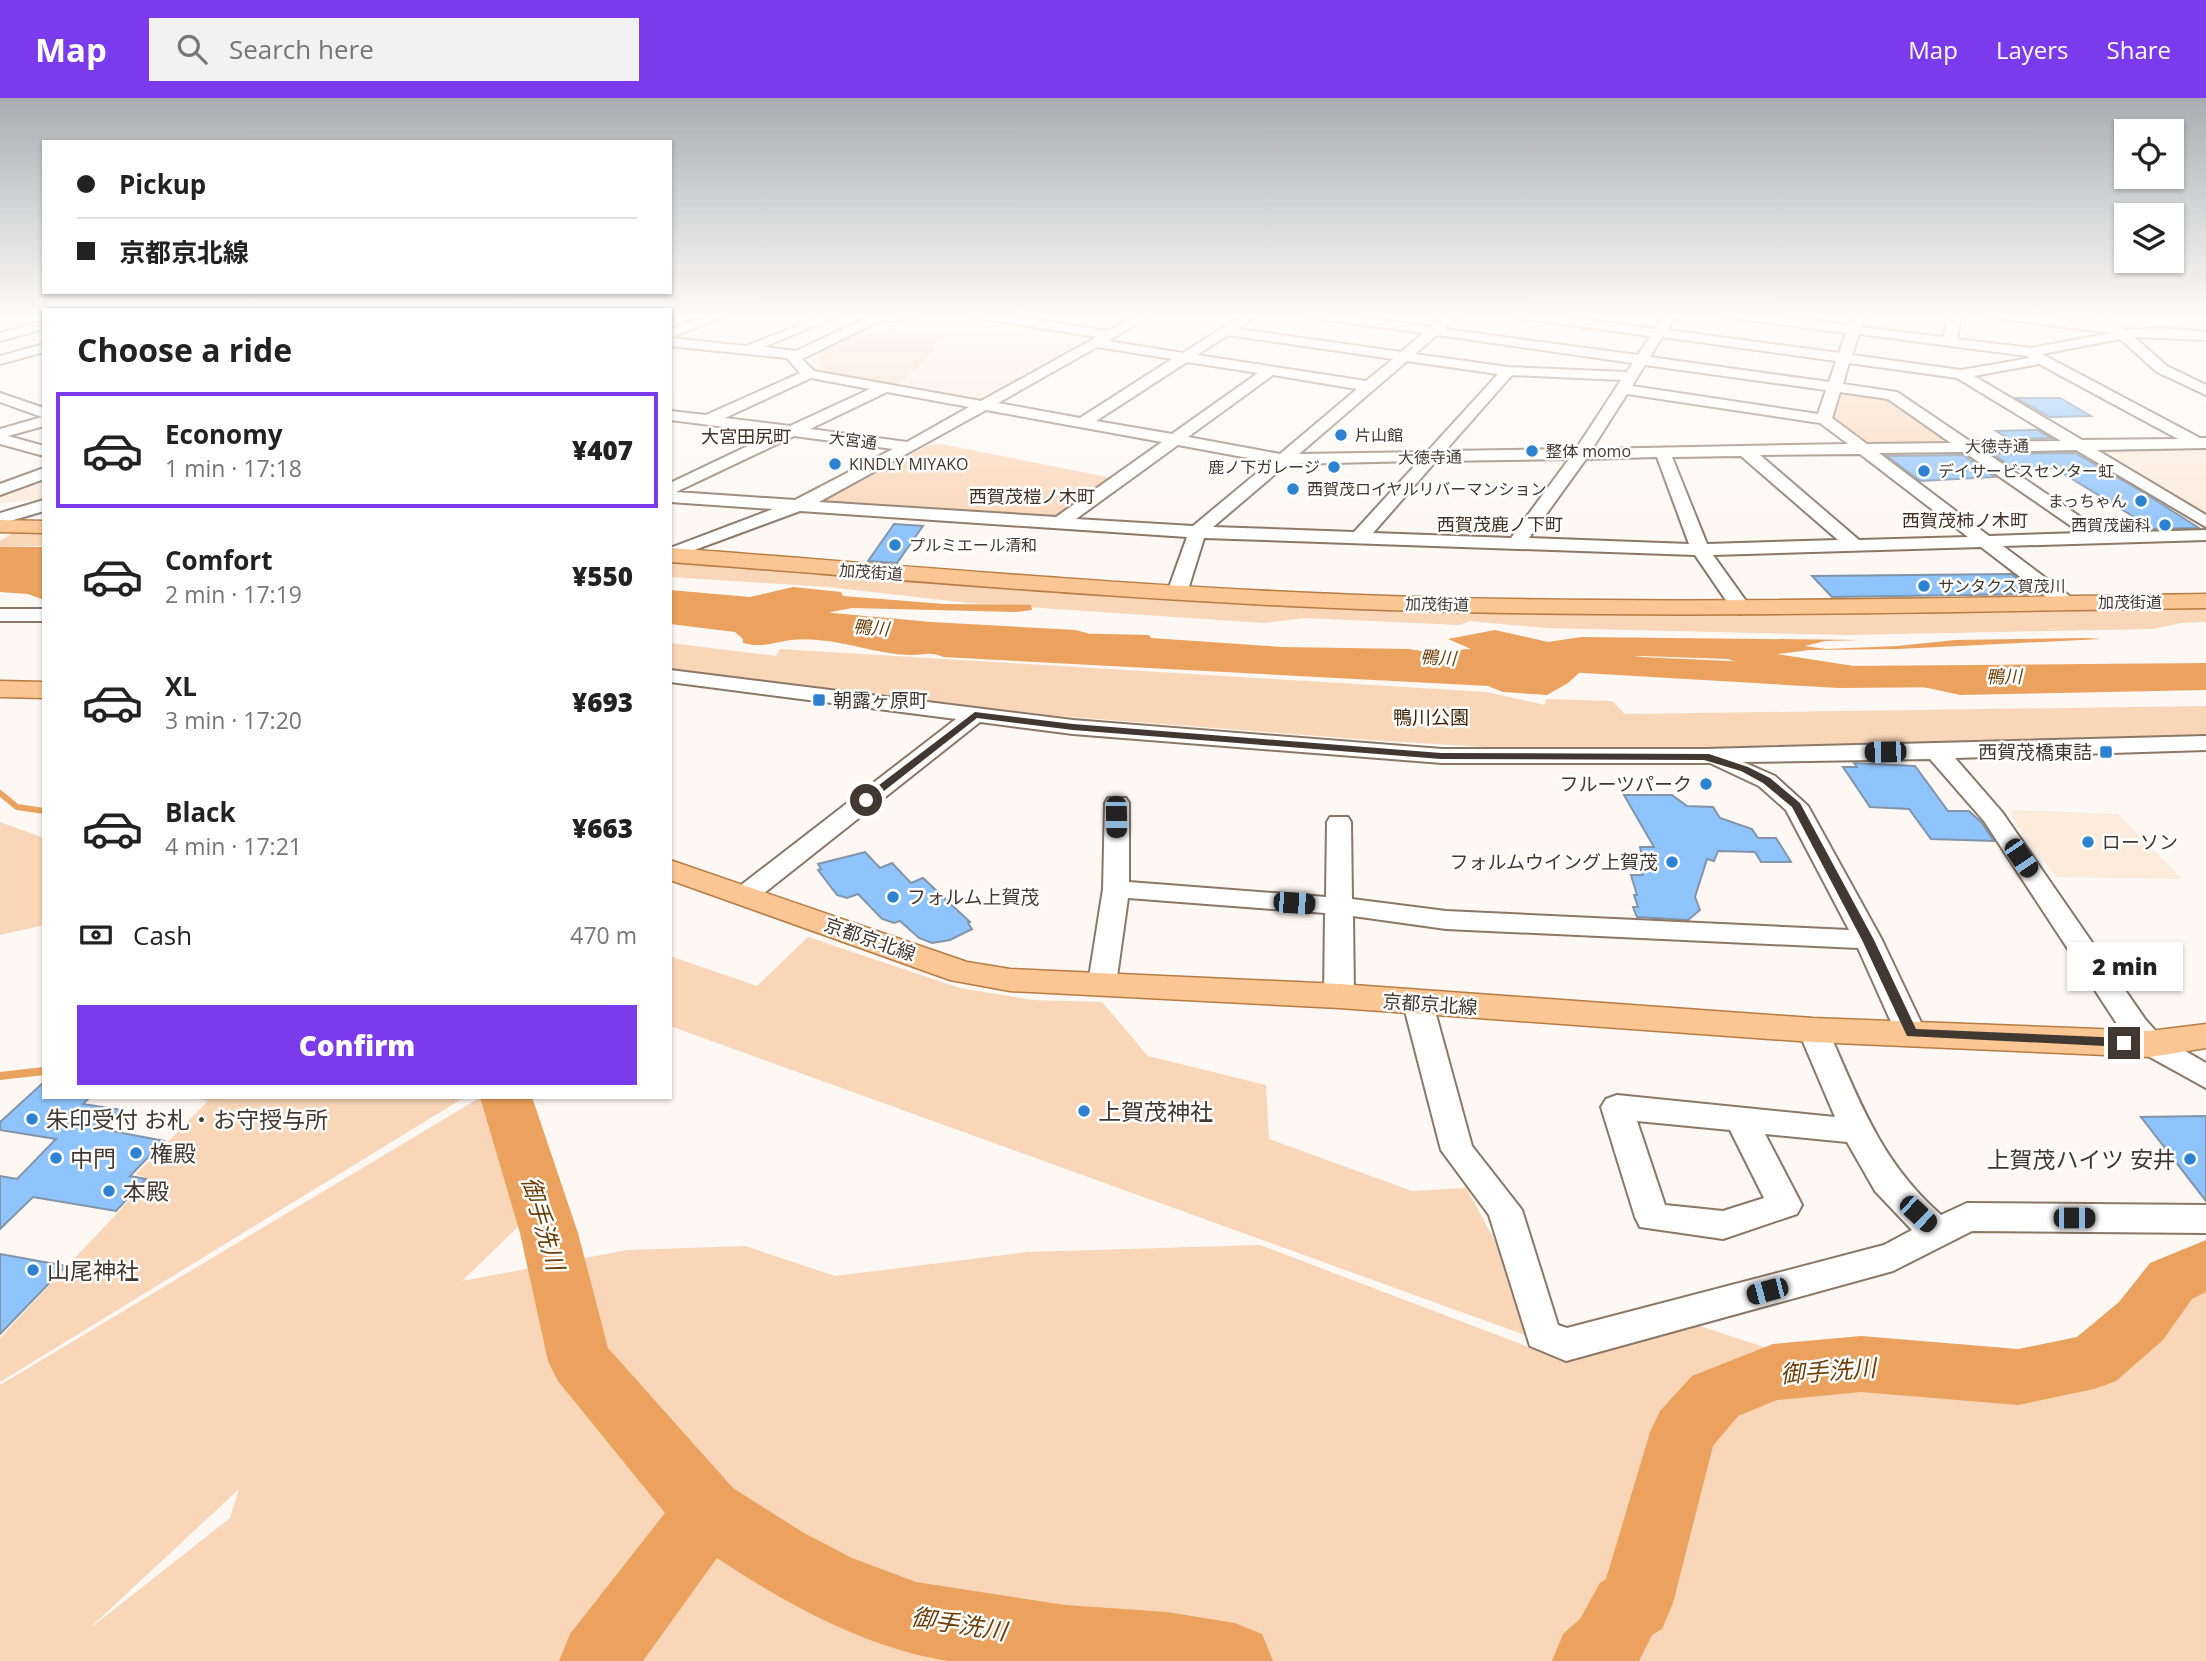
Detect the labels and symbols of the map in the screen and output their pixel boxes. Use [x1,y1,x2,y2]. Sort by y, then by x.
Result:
district label: 大宮田尻町 [701,424,791,448]
place label: 片山館 [1355,424,1403,446]
street label: 大宮通 [828,426,878,454]
marker: 片山館 [1333,427,1349,443]
street label: 大徳寺通 [1965,434,2029,458]
place label: 整体 momo [1546,440,1631,462]
marker: 整体 momo [1524,443,1540,459]
street label: 大徳寺通 [1398,445,1462,469]
place label: KINDLY MIYAKO [849,453,969,475]
marker: KINDLY MIYAKO [827,456,843,472]
place label: 鹿ノ下ガレージ [1208,456,1320,478]
marker: 鹿ノ下ガレージ [1326,459,1342,475]
place label: デイサービスセンター虹 [1938,460,2114,482]
marker: デイサービスセンター虹 [1916,463,1932,479]
place label: 西賀茂ロイヤルリバーマンション [1307,478,1547,500]
marker: 西賀茂ロイヤルリバーマンション [1285,481,1301,497]
district label: 西賀茂榿ノ木町 [969,484,1095,508]
place label: まっちゃん [2048,490,2127,512]
marker: まっちゃん [2133,493,2149,509]
district label: 西賀茂柿ノ木町 [1902,508,2028,532]
district label: 西賀茂鹿ノ下町 [1437,512,1563,536]
place label: 西賀茂歯科 [2071,514,2151,536]
marker: 西賀茂歯科 [2157,517,2173,533]
place label: プルミエール清和 [909,534,1037,556]
marker: プルミエール清和 [887,537,903,553]
street label: 加茂街道 [838,559,904,585]
place label: サンタクス賀茂川 [1938,575,2066,597]
marker: サンタクス賀茂川 [1916,578,1932,594]
street label: 加茂街道 [2098,591,2162,613]
street label: 加茂街道 [1405,592,1469,616]
water label: 鴨川 [852,613,892,641]
water label: 鴨川 [1419,644,1459,670]
water label: 鴨川 [1986,664,2024,688]
place label: 朝露ヶ原町 [833,687,928,713]
marker: 朝露ヶ原町 [811,692,827,708]
park label: 鴨川公園 [1393,704,1469,730]
place label: 西賀茂橋東詰 [1978,739,2092,765]
car [1864,741,1907,763]
marker: 西賀茂橋東詰 [2098,744,2114,760]
place label: フルーツパーク [1559,771,1692,797]
marker: フルーツパーク [1698,776,1714,792]
route start [850,784,882,816]
car [1106,796,1127,838]
place label: ローソン [2102,829,2178,855]
marker: ローソン [2080,834,2096,850]
car [2001,835,2042,881]
place label: フォルムウイング上賀茂 [1449,849,1658,875]
marker: フォルムウイング上賀茂 [1664,854,1680,870]
place label: フォルム上賀茂 [907,884,1040,910]
marker: フォルム上賀茂 [885,889,901,905]
car [1273,891,1316,915]
street label: 京都京北線 [821,911,919,967]
callout: 2 min [2066,942,2182,990]
street label: 京都京北線 [1382,988,1478,1020]
route end [2108,1027,2140,1059]
place label: 上賀茂神社 [1098,1095,1213,1127]
place label: 朱印受付 お札・お守授与所 [46,1103,328,1135]
marker: 上賀茂神社 [1076,1103,1092,1119]
marker: 朱印受付 お札・お守授与所 [24,1111,40,1127]
place label: 権殿 [150,1137,196,1169]
place label: 中門 [70,1142,116,1174]
place label: 上賀茂ハイツ 安井 [1986,1143,2176,1175]
marker: 権殿 [128,1145,144,1161]
marker: 中門 [48,1150,64,1166]
marker: 上賀茂ハイツ 安井 [2182,1151,2198,1167]
water label: 御手洗川 [515,1172,574,1277]
place label: 本殿 [123,1175,169,1207]
marker: 本殿 [101,1183,117,1199]
car [1896,1192,1941,1236]
car [2054,1208,2096,1229]
place label: 山尾神社 [47,1254,139,1286]
marker: 山尾神社 [25,1262,41,1278]
car [1744,1275,1791,1307]
water label: 御手洗川 [1779,1350,1880,1390]
water label: 御手洗川 [909,1599,1012,1647]

